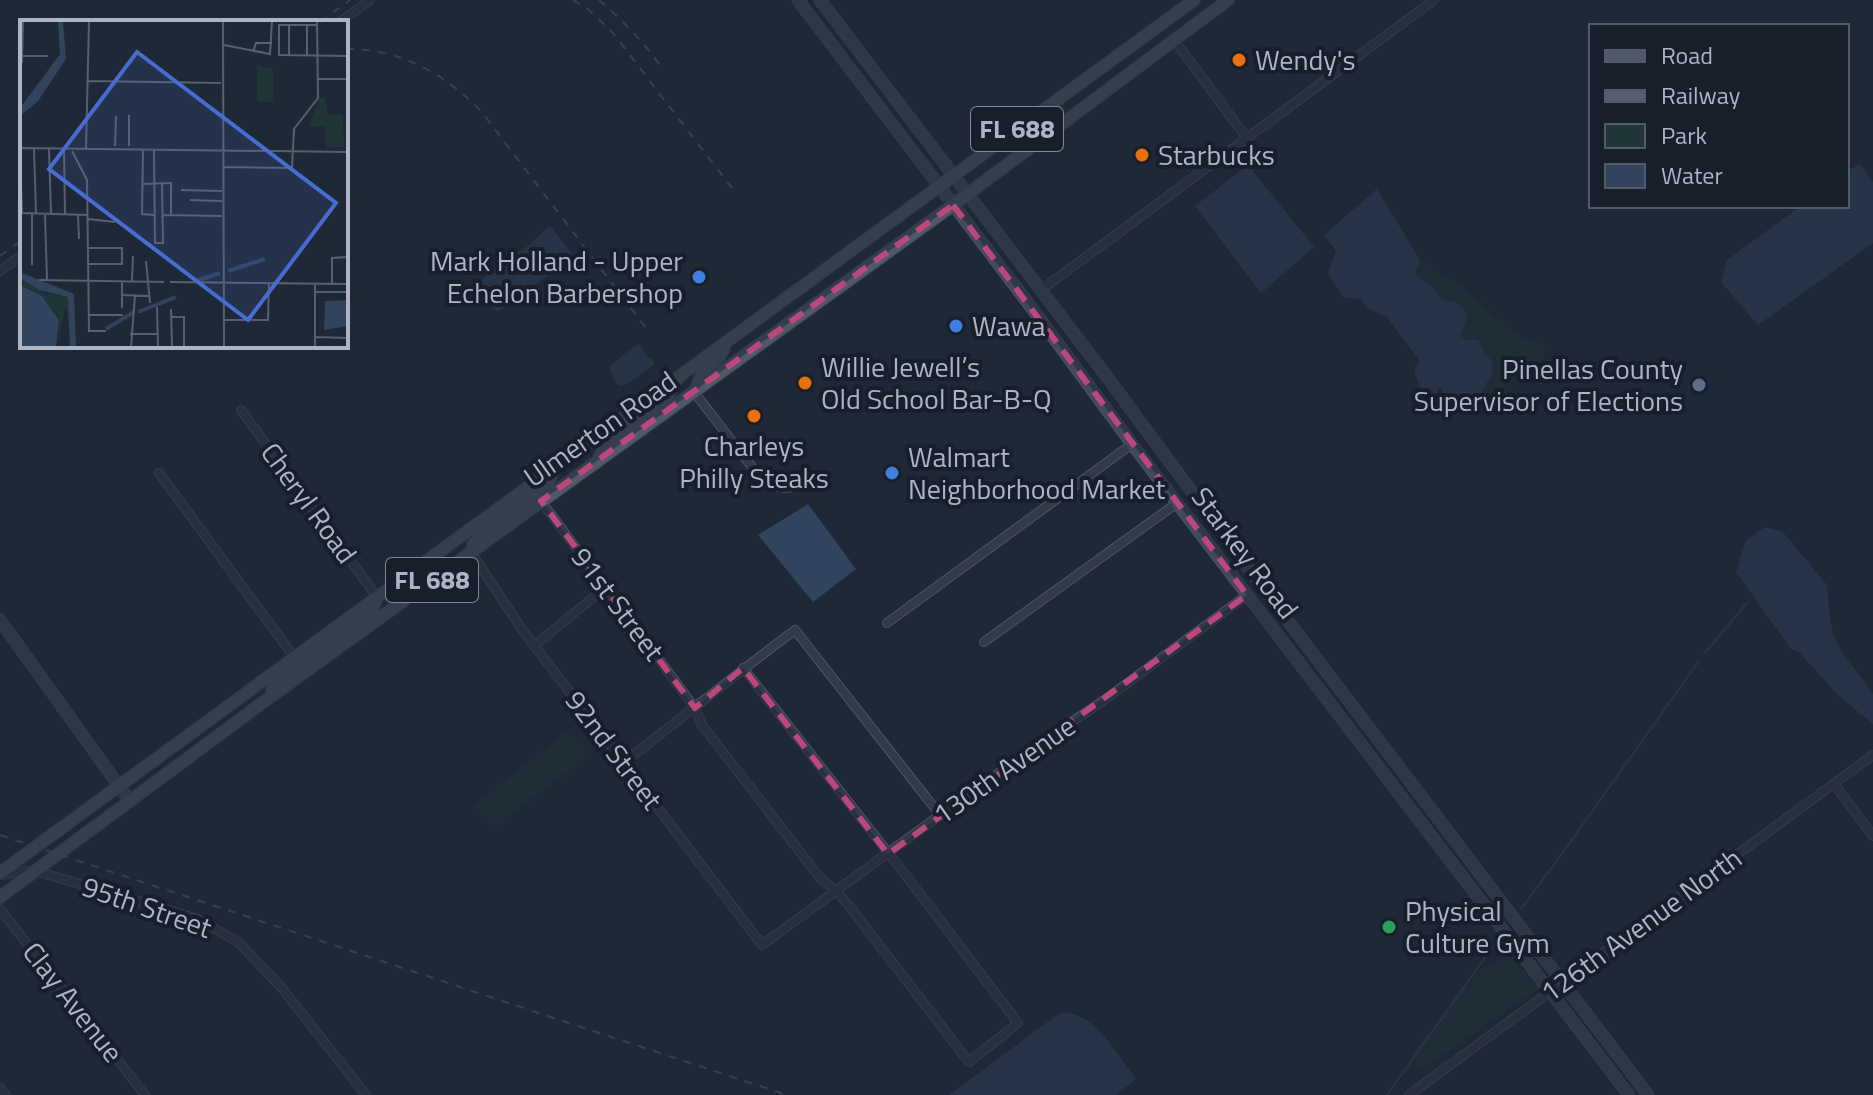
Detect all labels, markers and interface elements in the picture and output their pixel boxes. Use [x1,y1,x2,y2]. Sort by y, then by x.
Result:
inset map [20,20,348,348]
legend [1589,24,1849,208]
text: Road [1661,37,1713,73]
place label: Wendy's [1255,38,1355,81]
marker: Wendy's [1230,51,1248,69]
text: Railway [1661,77,1741,113]
road number: FL 688 [971,107,1063,151]
text: Park [1661,117,1707,153]
place label: Starbucks [1158,133,1275,176]
marker: Starbucks [1133,146,1151,164]
text: Water [1661,157,1723,193]
place label: Mark Holland - Upper Echelon Barbershop [430,239,683,314]
marker: Mark Holland - Upper Echelon Barbershop [690,268,708,286]
place label: Wawa [972,304,1046,347]
marker: Wawa [947,317,965,335]
place label: Willie Jewell’s Old School Bar-B-Q [821,345,1051,420]
place label: Pinellas County Supervisor of Elections [1414,347,1683,422]
street label: Ulmerton Road [514,360,685,497]
marker: Willie Jewell’s Old School Bar-B-Q [796,374,814,392]
marker: Pinellas County Supervisor of Elections [1690,376,1708,394]
marker: Charleys Philly Steaks [745,407,763,425]
place label: Charleys Philly Steaks [679,424,829,499]
street label: Cheryl Road [251,433,368,572]
place label: Walmart Neighborhood Market [908,435,1166,510]
marker: Walmart Neighborhood Market [883,464,901,482]
street label: Starkey Road [1181,478,1309,628]
street label: 91st Street [561,538,676,670]
road number: FL 688 [386,558,478,602]
street label: 92nd Street [555,681,674,818]
street label: 130th Avenue [924,704,1084,835]
street label: 126th Avenue North [1531,837,1750,1013]
street label: 95th Street [77,864,218,949]
place label: Physical Culture Gym [1405,889,1550,964]
marker: Physical Culture Gym [1380,918,1398,936]
street label: Clay Avenue [12,932,134,1071]

